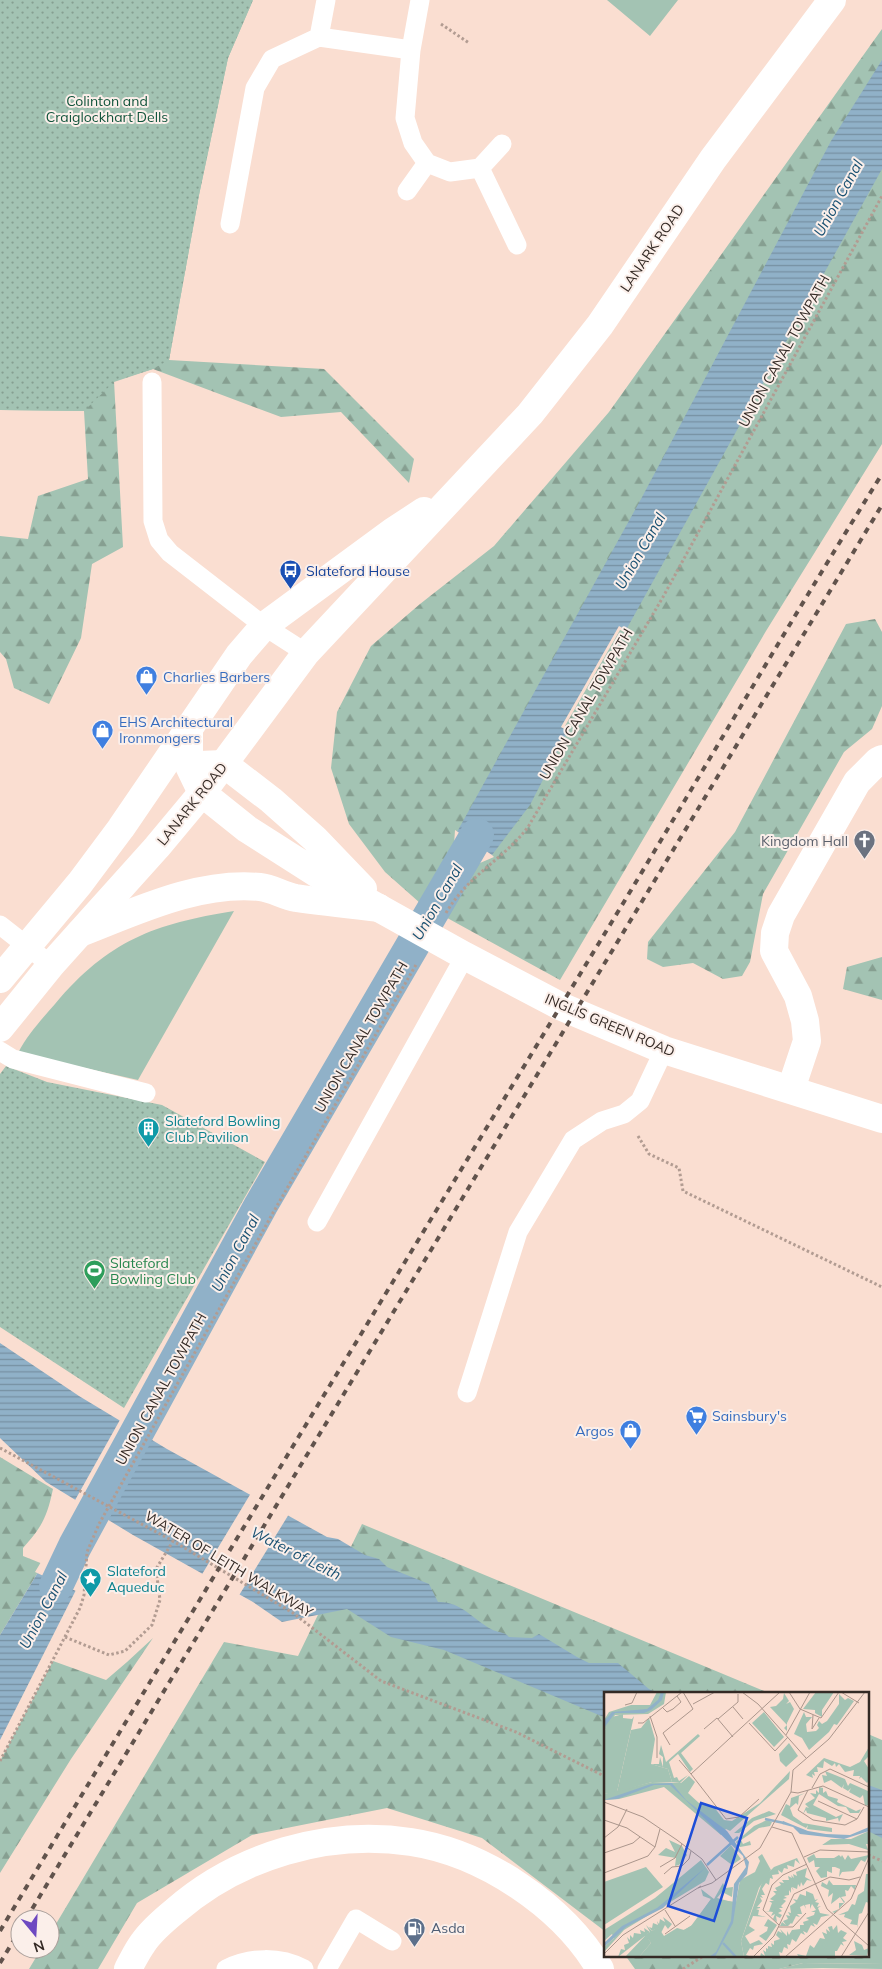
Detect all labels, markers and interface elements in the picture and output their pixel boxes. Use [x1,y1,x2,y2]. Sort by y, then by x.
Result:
park label: Colinton and Craiglockhart Dells [46,92,168,126]
water label: Union Canal [809,156,867,240]
street label: LANARK ROAD [616,201,688,295]
street label: UNION CANAL TOWPATH [735,272,833,430]
water label: Union Canal [611,509,670,593]
bus stop icon: Slateford House [278,559,302,590]
place label: Slateford House [306,562,410,580]
street label: UNION CANAL TOWPATH [535,625,637,783]
shop icon: Charlies Barbers [135,665,159,696]
place label: Charlies Barbers [163,668,270,686]
place label: EHS Architectural Ironmongers [119,713,233,747]
shop icon: EHS Architectural Ironmongers [91,718,115,749]
street label: LANARK ROAD [153,759,231,849]
church icon: Kingdom Hall [852,829,876,860]
place label: Kingdom Hall [761,832,848,850]
water label: Union Canal [408,860,467,944]
street label: UNION CANAL TOWPATH [310,958,412,1116]
street label: INGLIS GREEN ROAD [542,989,678,1061]
place label: Slateford Bowling Club Pavilion [165,1112,280,1146]
building icon: Slateford Bowling Club Pavilion [137,1117,161,1148]
water label: Union Canal [207,1211,264,1295]
place label: Slateford Bowling Club [110,1254,196,1288]
sports icon: Slateford Bowling Club [82,1259,106,1290]
street label: UNION CANAL TOWPATH [112,1310,210,1468]
supermarket icon: Sainsbury's [684,1404,708,1435]
place label: Sainsbury's [712,1407,787,1425]
shop icon: Argos [618,1419,642,1450]
place label: Argos [575,1422,614,1440]
street label: WATER OF LEITH WALKWAY [142,1507,317,1622]
water label: Water of Leith [248,1522,345,1584]
place label: Slateford Aqueduc [107,1562,166,1596]
place icon: Slateford Aqueduc [79,1567,103,1598]
water label: Union Canal [15,1568,72,1652]
inset map [604,1692,870,1956]
north arrow [10,1909,60,1959]
fuel station icon: Asda [403,1916,427,1947]
place label: Asda [431,1919,465,1937]
text: N [31,1936,47,1957]

